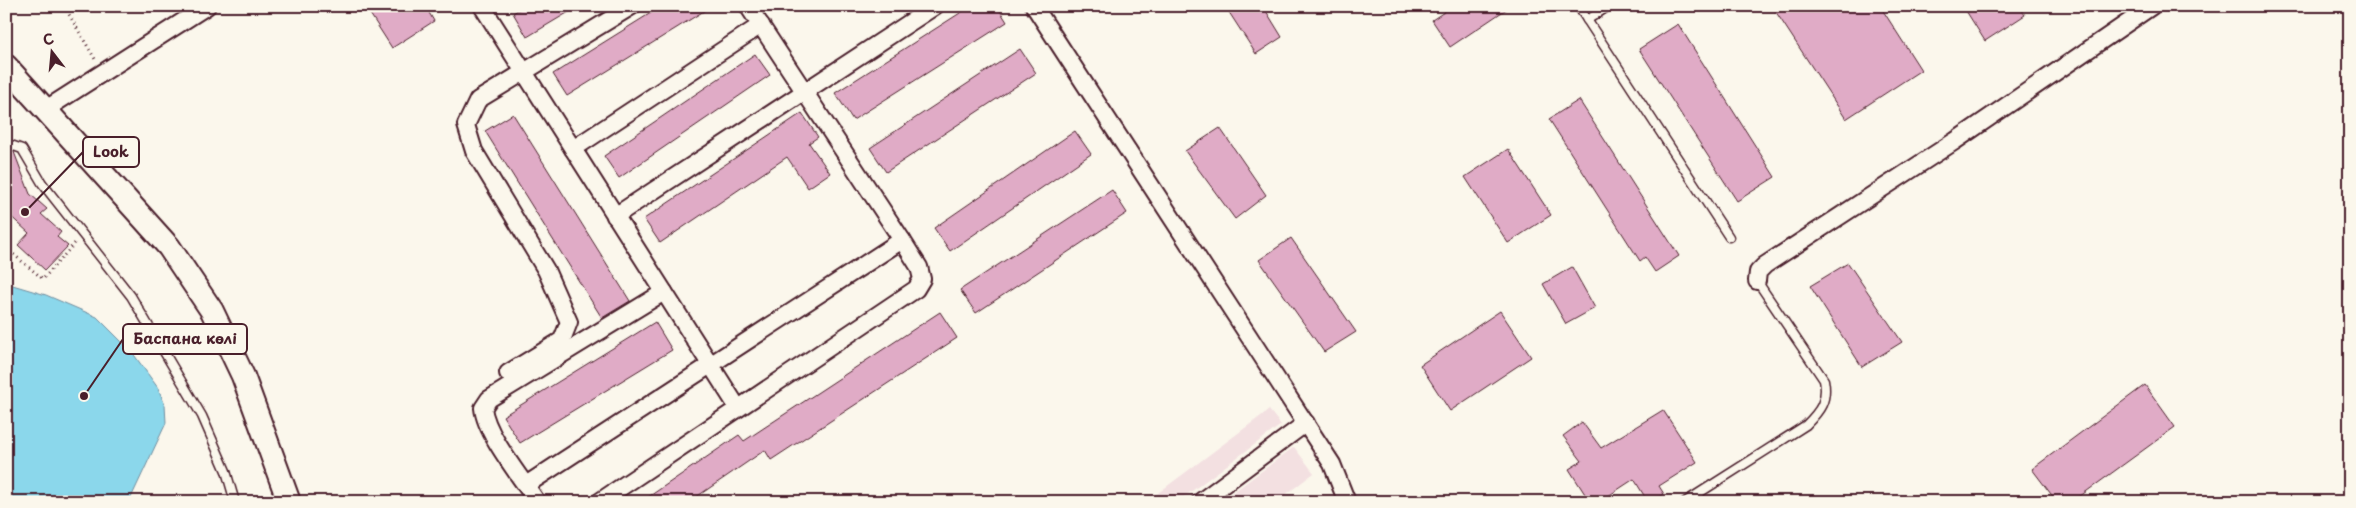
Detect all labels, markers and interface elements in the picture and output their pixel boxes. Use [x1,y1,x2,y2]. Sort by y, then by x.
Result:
text: С [40,27,56,51]
north arrow [28,28,78,78]
callout: Look [83,137,139,167]
text: Look [93,139,129,162]
callout: Баспана көлі [123,324,247,354]
text: Баспана көлі [133,326,237,349]

